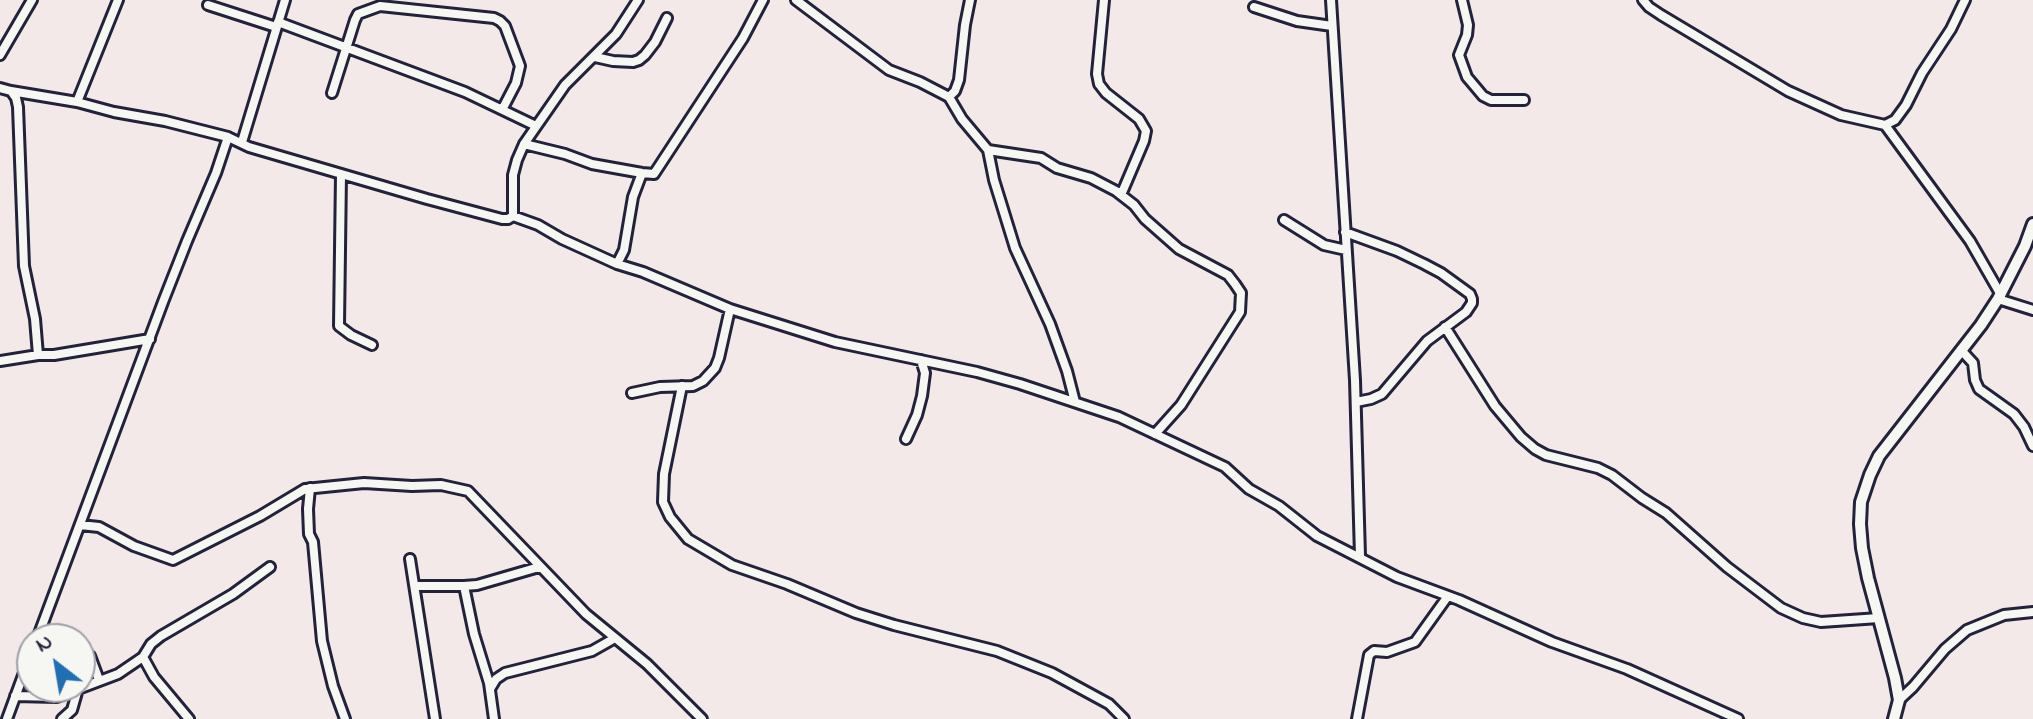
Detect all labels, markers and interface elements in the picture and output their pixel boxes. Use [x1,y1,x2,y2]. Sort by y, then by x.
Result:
north arrow [16,623,96,703]
text: N [30,627,59,662]

